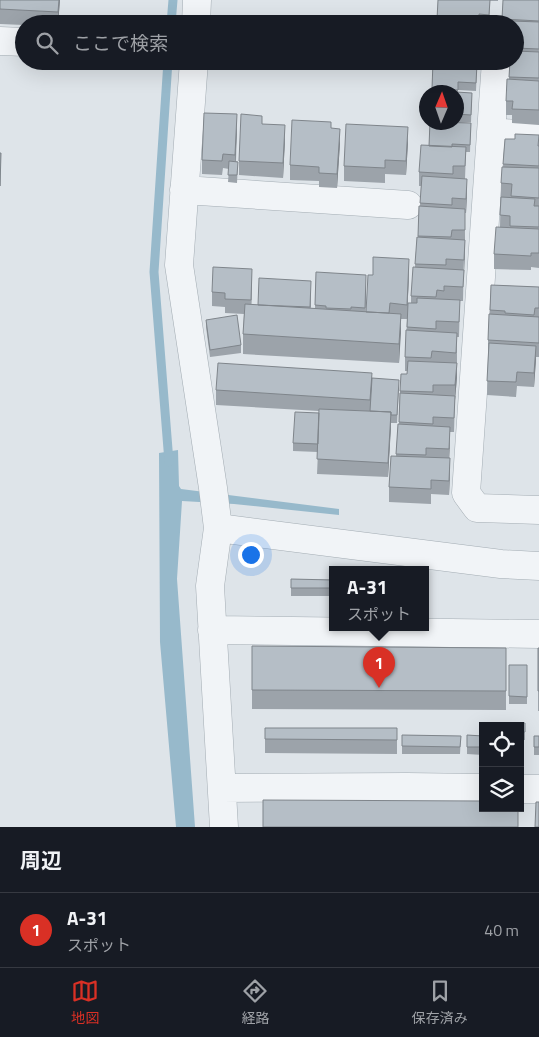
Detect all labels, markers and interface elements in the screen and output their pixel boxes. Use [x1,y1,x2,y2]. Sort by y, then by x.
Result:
search box [15,15,524,70]
text: ここで検索 [73,28,168,57]
icon: search [33,29,61,57]
north arrow [419,85,464,130]
your location [238,542,264,568]
popup [329,566,429,631]
text: A-31 [347,572,387,601]
text: スポット [347,602,411,626]
pin: 1 [363,647,395,688]
map controls [479,722,524,812]
button: locate [479,722,524,767]
button: layers [479,767,524,812]
text: 周辺 [20,844,62,876]
text: A-31 [67,903,107,932]
text: 1 [32,918,40,942]
text: 40 m [484,918,519,942]
text: スポット [67,933,131,957]
tab: 地図 [71,977,99,1028]
tab: 経路 [241,977,269,1028]
tab: 保存済み [412,977,468,1028]

